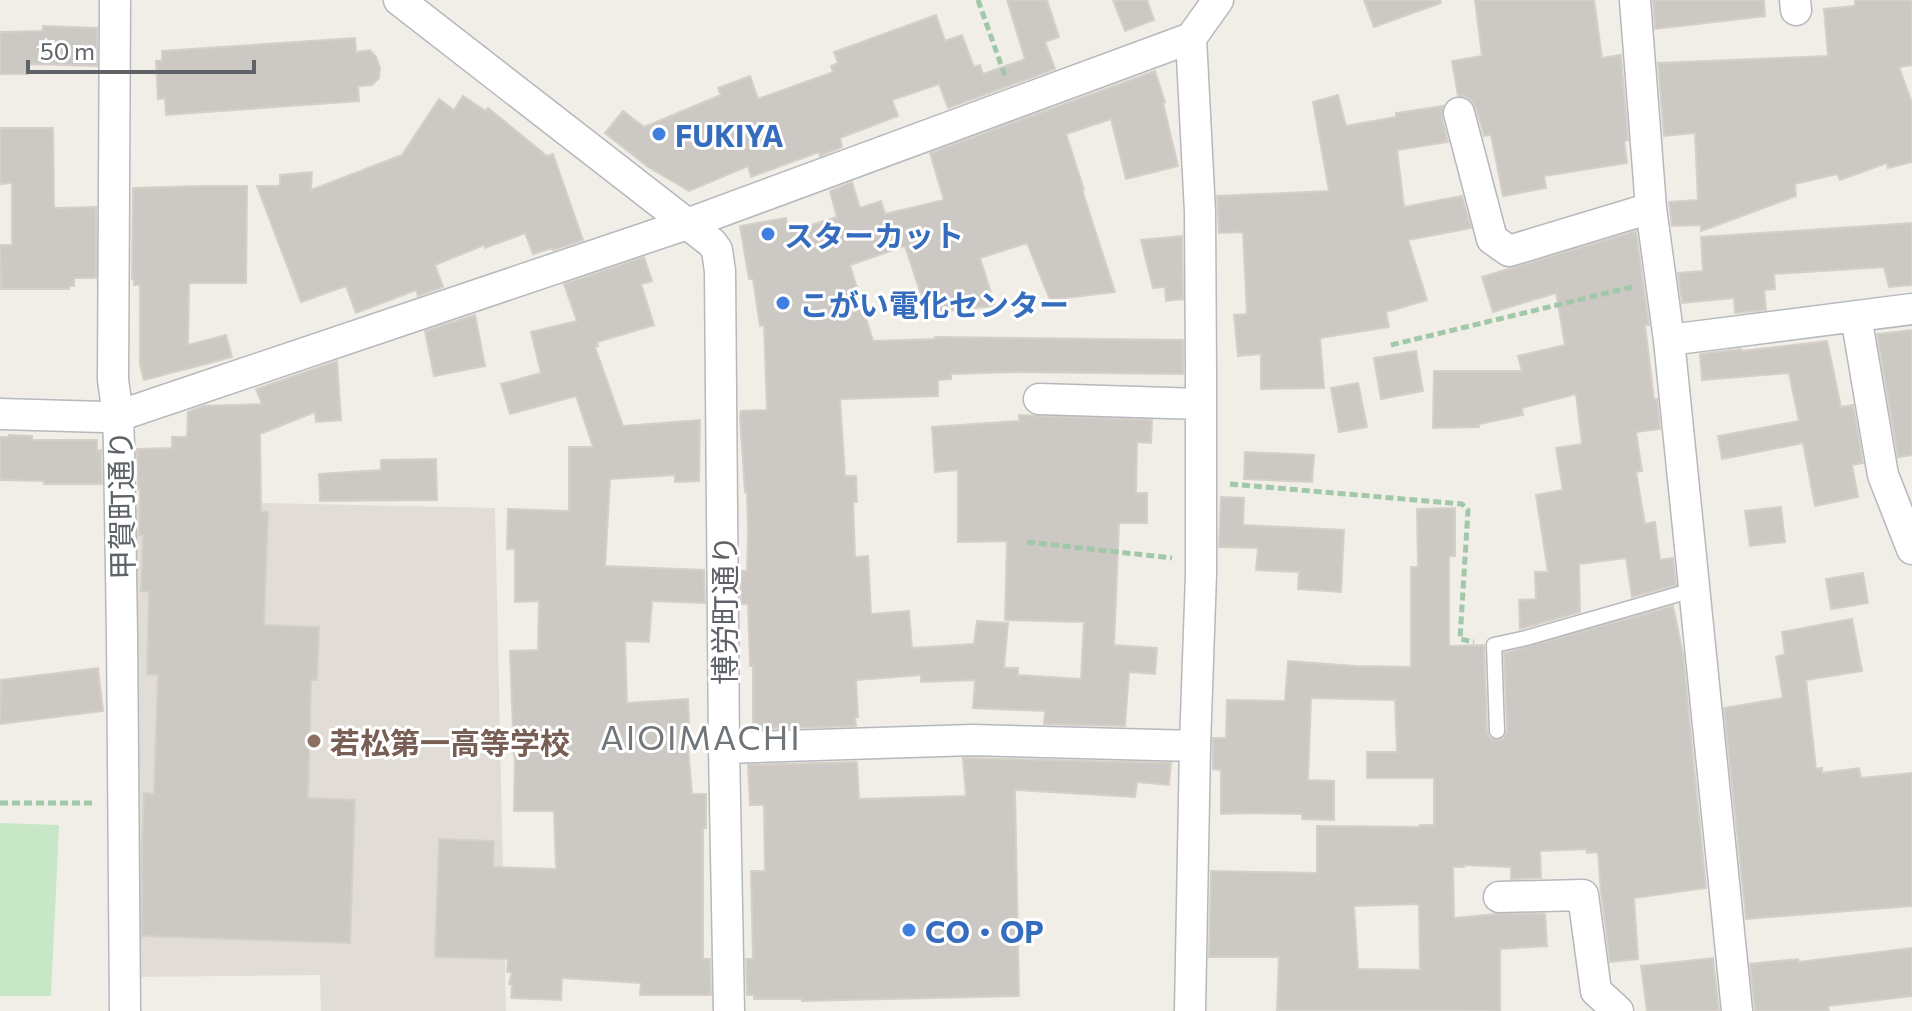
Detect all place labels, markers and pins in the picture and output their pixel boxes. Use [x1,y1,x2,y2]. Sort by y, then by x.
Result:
place label: FUKIYA [675,116,784,153]
marker: FUKIYA [650,125,668,143]
place label: スターカット [784,216,964,253]
marker: スターカット [759,225,777,243]
place label: こがい電化センター [799,285,1069,322]
marker: こがい電化センター [774,294,792,312]
place label: 若松第一高等学校 [330,723,570,760]
marker: 若松第一高等学校 [305,732,323,750]
place label: CO・OP [925,912,1044,949]
marker: CO・OP [900,921,918,939]

